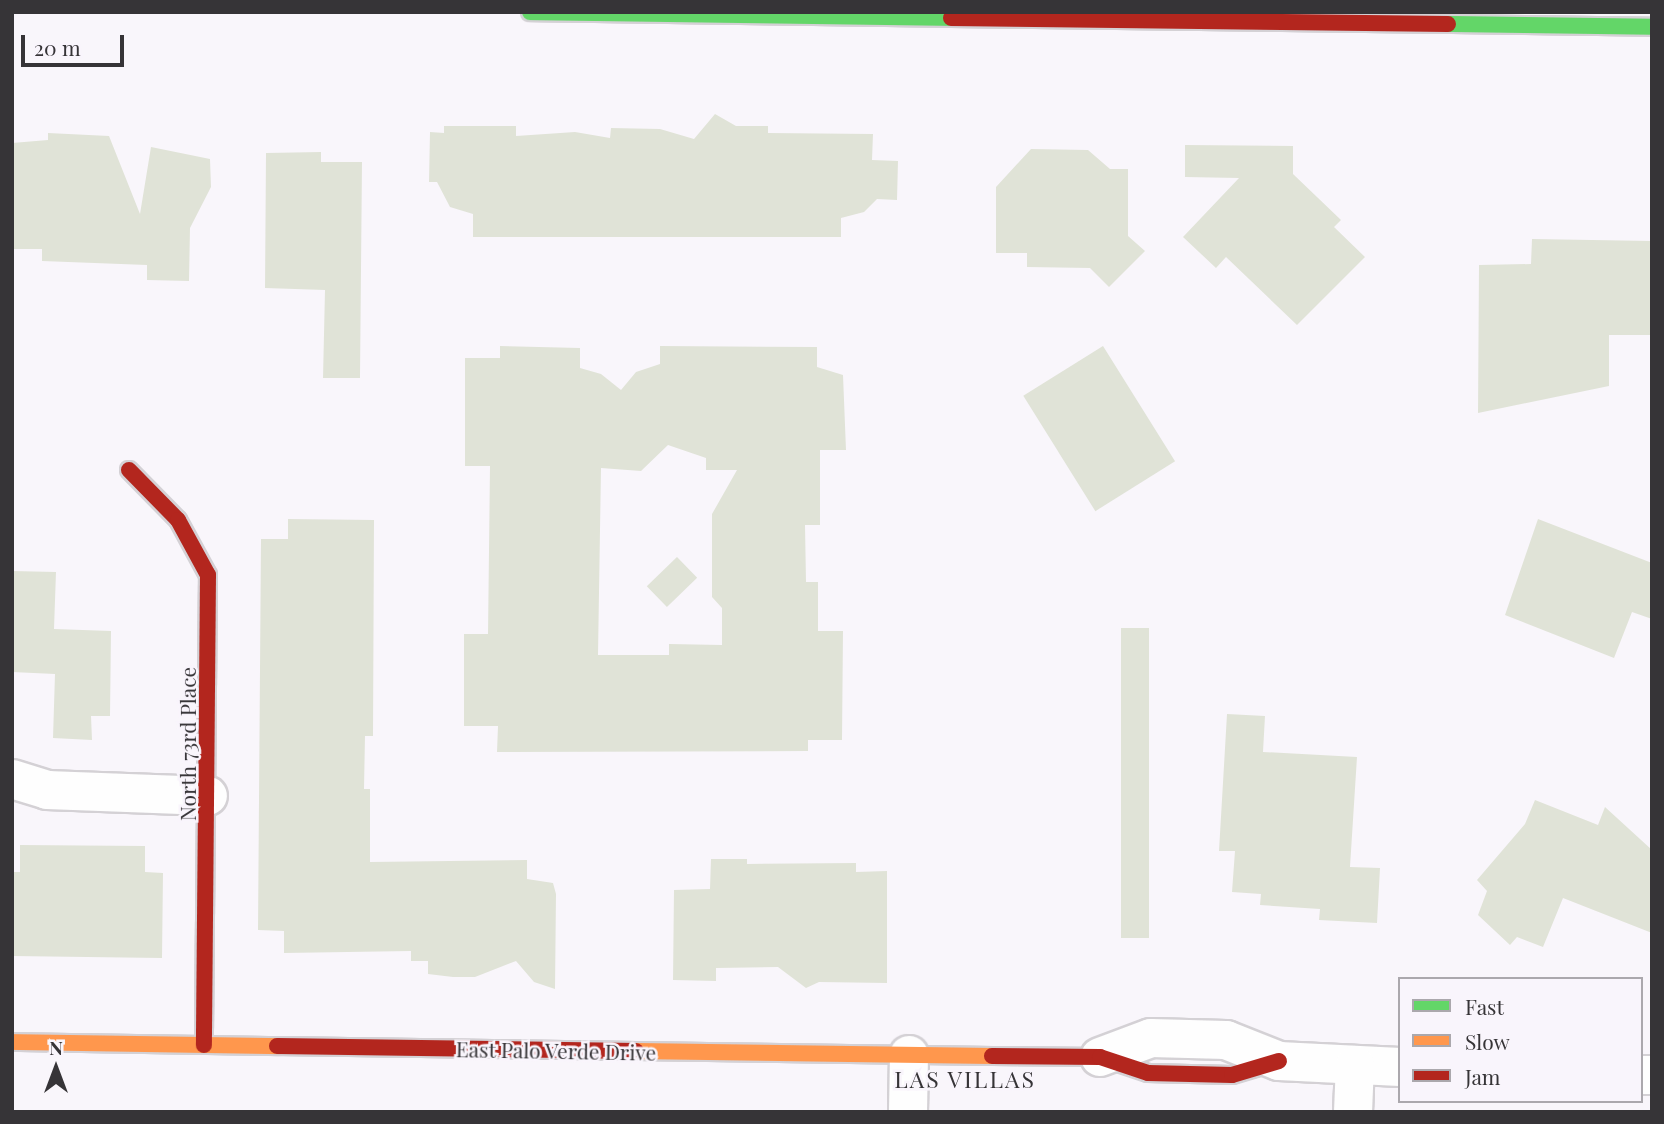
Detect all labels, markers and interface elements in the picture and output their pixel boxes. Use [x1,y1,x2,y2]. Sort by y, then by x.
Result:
scale bar [24,21,128,65]
text: 20 m [34,33,81,61]
street label: North 73rd Place [174,667,200,821]
legend [1398,977,1643,1103]
text: Fast [1465,992,1504,1020]
text: Slow [1465,1027,1510,1055]
north arrow [21,1033,91,1103]
text: N [49,1034,63,1060]
street label: East Palo Verde Drive [455,1036,657,1064]
text: Jam [1465,1062,1501,1090]
district label: LAS VILLAS [895,1065,1035,1093]

